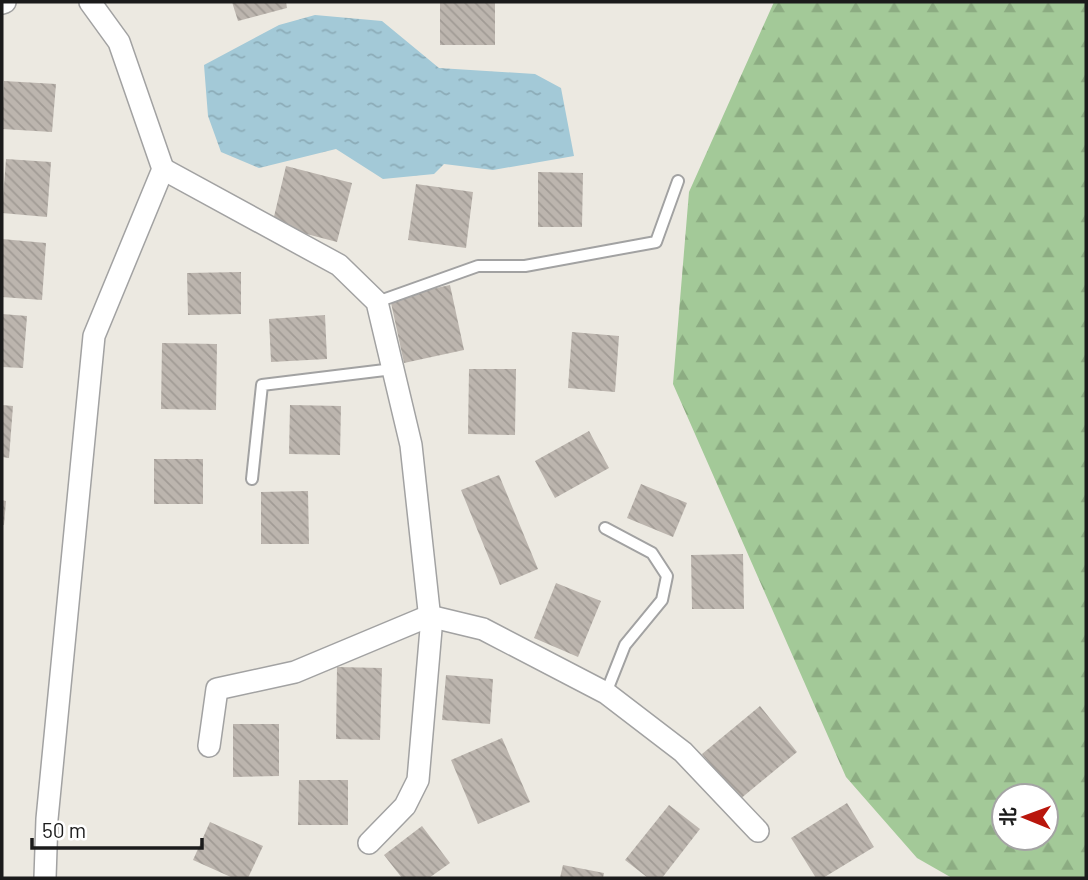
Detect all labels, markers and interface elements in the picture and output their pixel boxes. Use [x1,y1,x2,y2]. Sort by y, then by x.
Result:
north arrow [990,782,1060,852]
scale bar [32,806,201,850]
text: 北 [996,807,1019,826]
text: 50 m [42,817,86,842]

